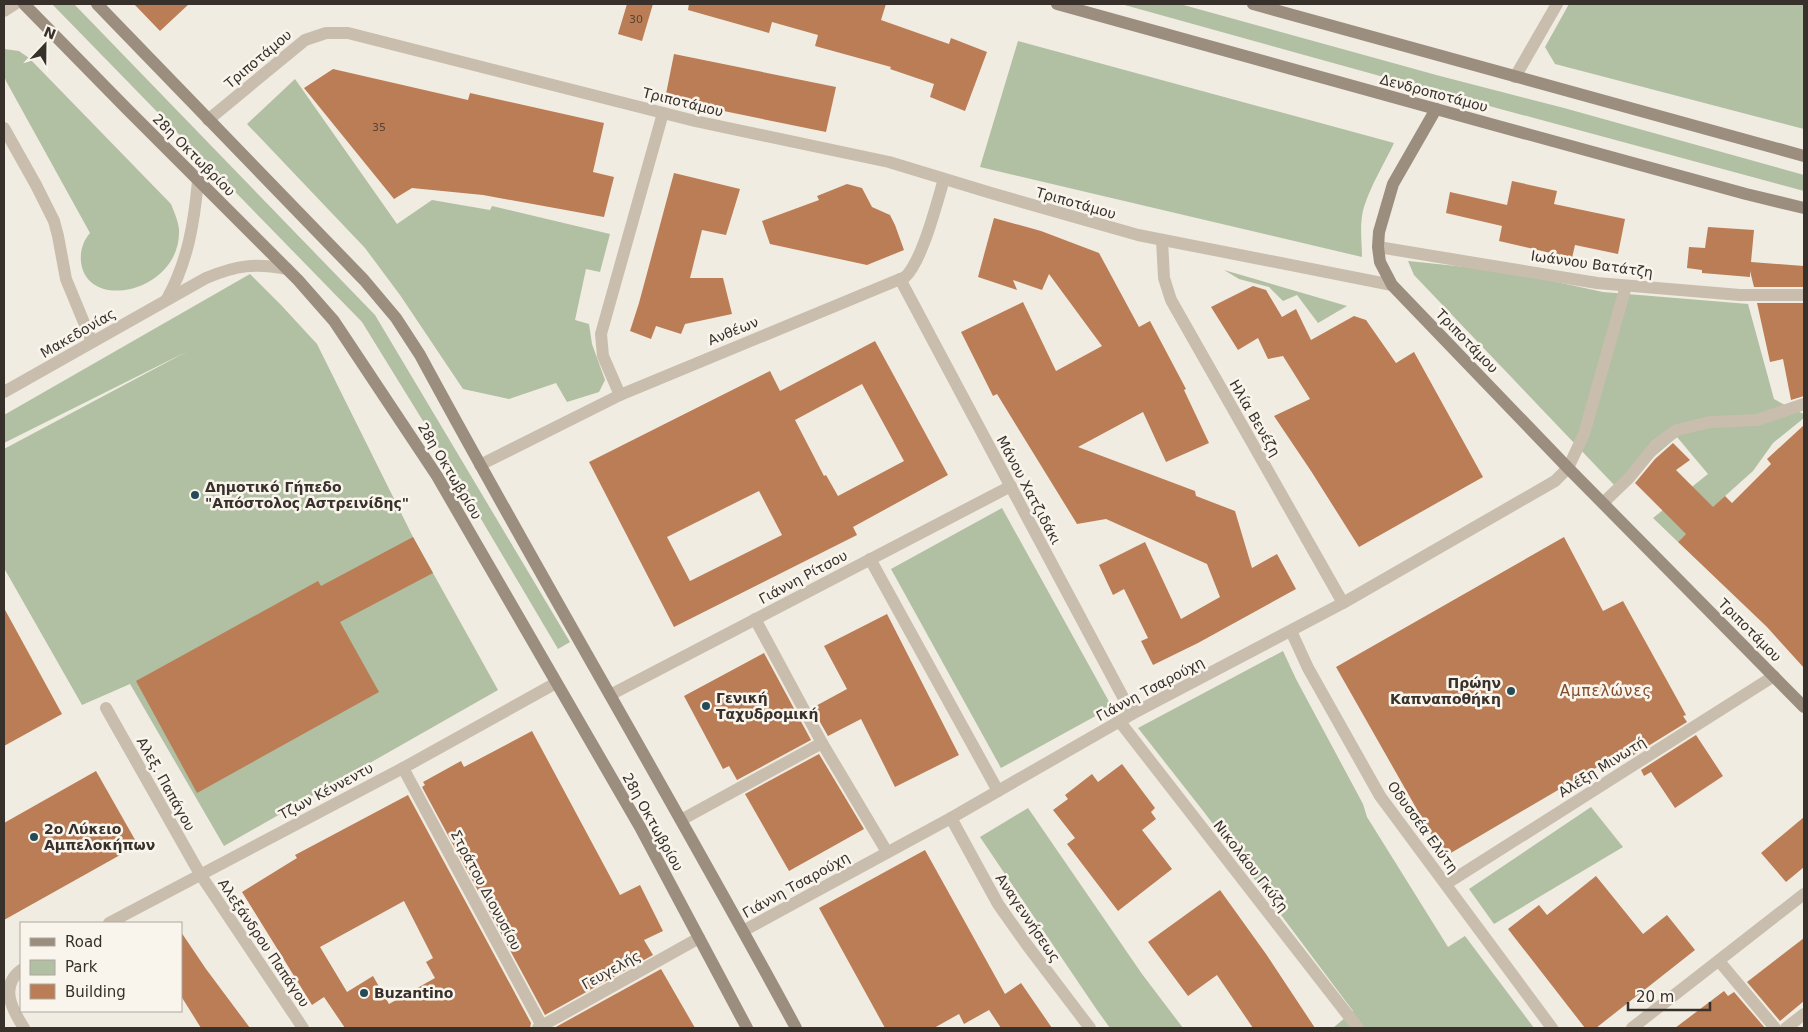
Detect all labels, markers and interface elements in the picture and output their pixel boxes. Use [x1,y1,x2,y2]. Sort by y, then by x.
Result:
house number: 30 [629,13,643,26]
north arrow [20,20,70,70]
text: N [41,23,58,43]
street label: Τριποτάμου [221,26,295,92]
street label: Δενδροποτάμου [1378,71,1490,115]
street label: Τριποτάμου [640,84,725,120]
street label: 28η Οκτωβρίου [150,111,238,199]
house number: 35 [372,121,386,134]
street label: Τριποτάμου [1033,184,1118,222]
street label: Ιωάννου Βατάτζη [1530,248,1654,280]
street label: Μακεδονίας [38,305,118,361]
street label: Τριποτάμου [1432,305,1501,376]
street label: Ανθέων [705,314,761,348]
street label: Ηλία Βενέζη [1227,377,1283,459]
street label: 28η Οκτωβρίου [415,420,485,522]
street label: Μάνου Χατζιδάκι [994,433,1064,547]
place label: Δημοτικό Γήπεδο "Απόστολος Αστρεινίδης" [205,479,409,511]
marker: Δημοτικό Γήπεδο "Απόστολος Αστρεινίδης" [189,489,201,501]
street label: Γιάννη Ρίτσου [756,547,850,607]
street label: Τριποτάμου [1715,595,1785,665]
street label: Γιάννη Τσαρούχη [1093,654,1207,724]
place label: Πρώην Καπναποθήκη [1390,675,1501,707]
district label: Αμπελώνες [1560,682,1652,700]
marker: Πρώην Καπναποθήκη [1505,685,1517,697]
place label: Γενική Ταχυδρομική [716,690,819,722]
marker: Γενική Ταχυδρομική [700,700,712,712]
street label: Αλεξ. Παπάγου [134,734,198,834]
street label: Αλέξη Μινωτή [1555,734,1649,800]
street label: Τζων Κέννεντυ [275,759,376,823]
street label: 28η Οκτωβρίου [619,770,687,874]
street label: Οδυσσέα Ελύτη [1384,778,1462,876]
street label: Νικολάου Γκύζη [1210,817,1292,915]
place label: 2ο Λύκειο Αμπελοκήπων [44,821,155,853]
street label: Στράτου Διονυσίου [447,827,525,953]
marker: 2ο Λύκειο Αμπελοκήπων [28,831,40,843]
street label: Γιάννη Τσαρούχη [740,849,852,921]
street label: Αναγεννήσεως [992,871,1064,965]
street label: Αλεξάνδρου Παπάγου [215,876,313,1010]
legend [20,922,182,1012]
text: Road [65,933,103,951]
street label: Γευγελής [579,947,643,993]
text: Park [65,958,98,976]
scale bar [1628,980,1710,1012]
text: Building [65,983,126,1001]
place label: Buzantino [374,985,454,1001]
marker: Buzantino [358,987,370,999]
text: 20 m [1636,988,1674,1006]

